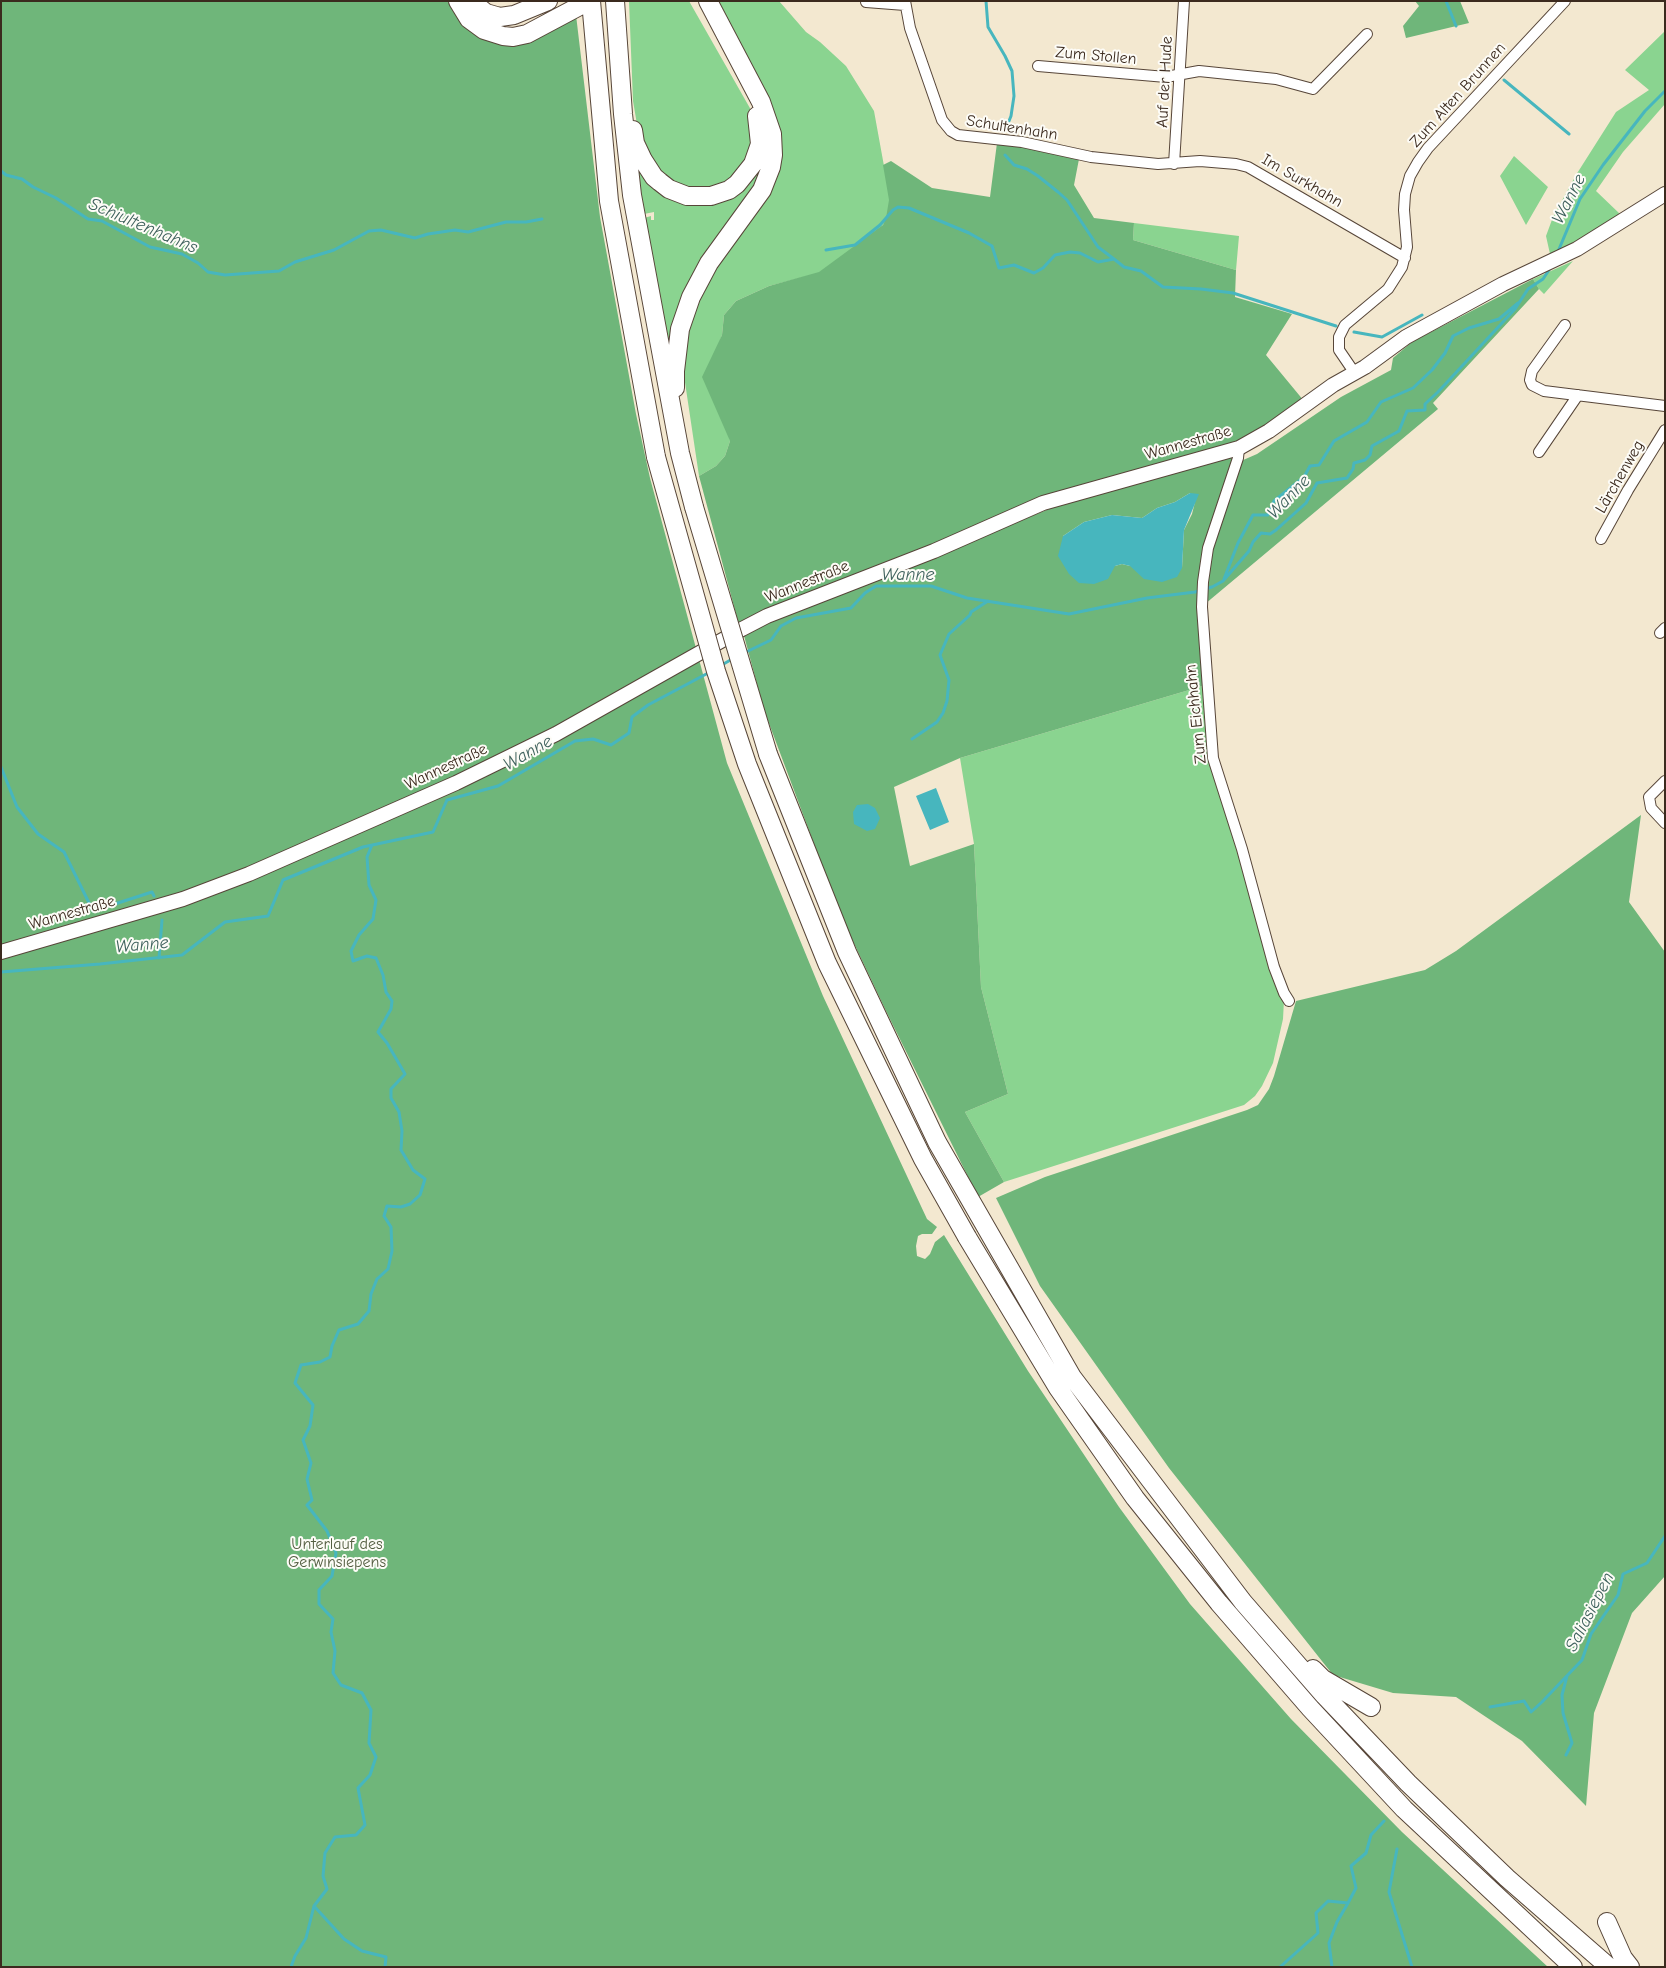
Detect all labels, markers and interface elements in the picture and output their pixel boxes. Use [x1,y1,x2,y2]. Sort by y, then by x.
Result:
street label: Auf der Hude [1153,36,1177,128]
street label: Zum Alten Brunnen [1406,39,1510,151]
street label: Zum Stollen [1055,43,1137,69]
street label: Schultenhahn [965,111,1059,145]
street label: Im Surkhahn [1258,150,1346,212]
water label: Wanne [1547,170,1591,228]
water label: Schiultenhahns [85,193,201,259]
street label: Wannestraße [1143,422,1233,464]
street label: Lärchenweg [1591,437,1649,517]
water label: Wanne [1263,470,1315,524]
street label: Wannestraße [762,556,852,608]
water label: Wanne [881,564,935,586]
street label: Zum Eichhahn [1181,663,1211,765]
water label: Wanne [500,730,556,776]
street label: Wannestraße [402,740,490,794]
street label: Wannestraße [27,892,117,934]
water label: Wanne [115,932,169,958]
park label: Unterlauf des Gerwinsiepens [288,1534,386,1572]
water label: Saliasiepen [1561,1569,1619,1655]

